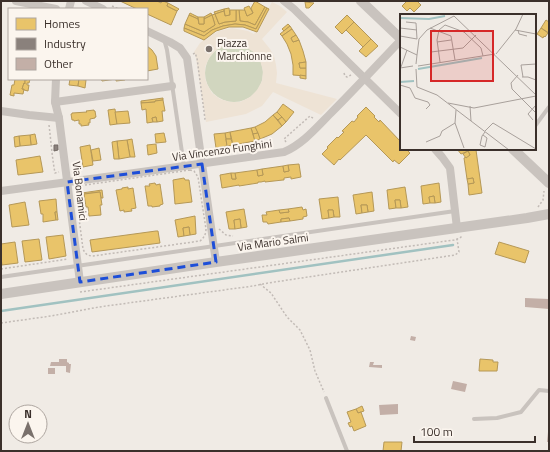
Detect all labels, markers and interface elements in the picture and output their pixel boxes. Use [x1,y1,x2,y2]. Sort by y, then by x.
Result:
legend [8,8,148,80]
text: Homes [44,14,80,33]
inset map [400,14,536,150]
text: Industry [44,34,86,53]
place label: Piazza Marchionne [217,35,272,64]
marker: Piazza Marchionne [204,44,214,54]
text: Other [44,54,73,73]
street label: Via Vincenzo Funghini [171,135,273,165]
street label: Via Bonamici [68,160,92,222]
street label: Via Mario Salmi [236,229,310,255]
north arrow [8,404,48,444]
text: N [24,406,32,422]
scale bar [414,418,535,444]
text: 100 m [420,422,453,441]

